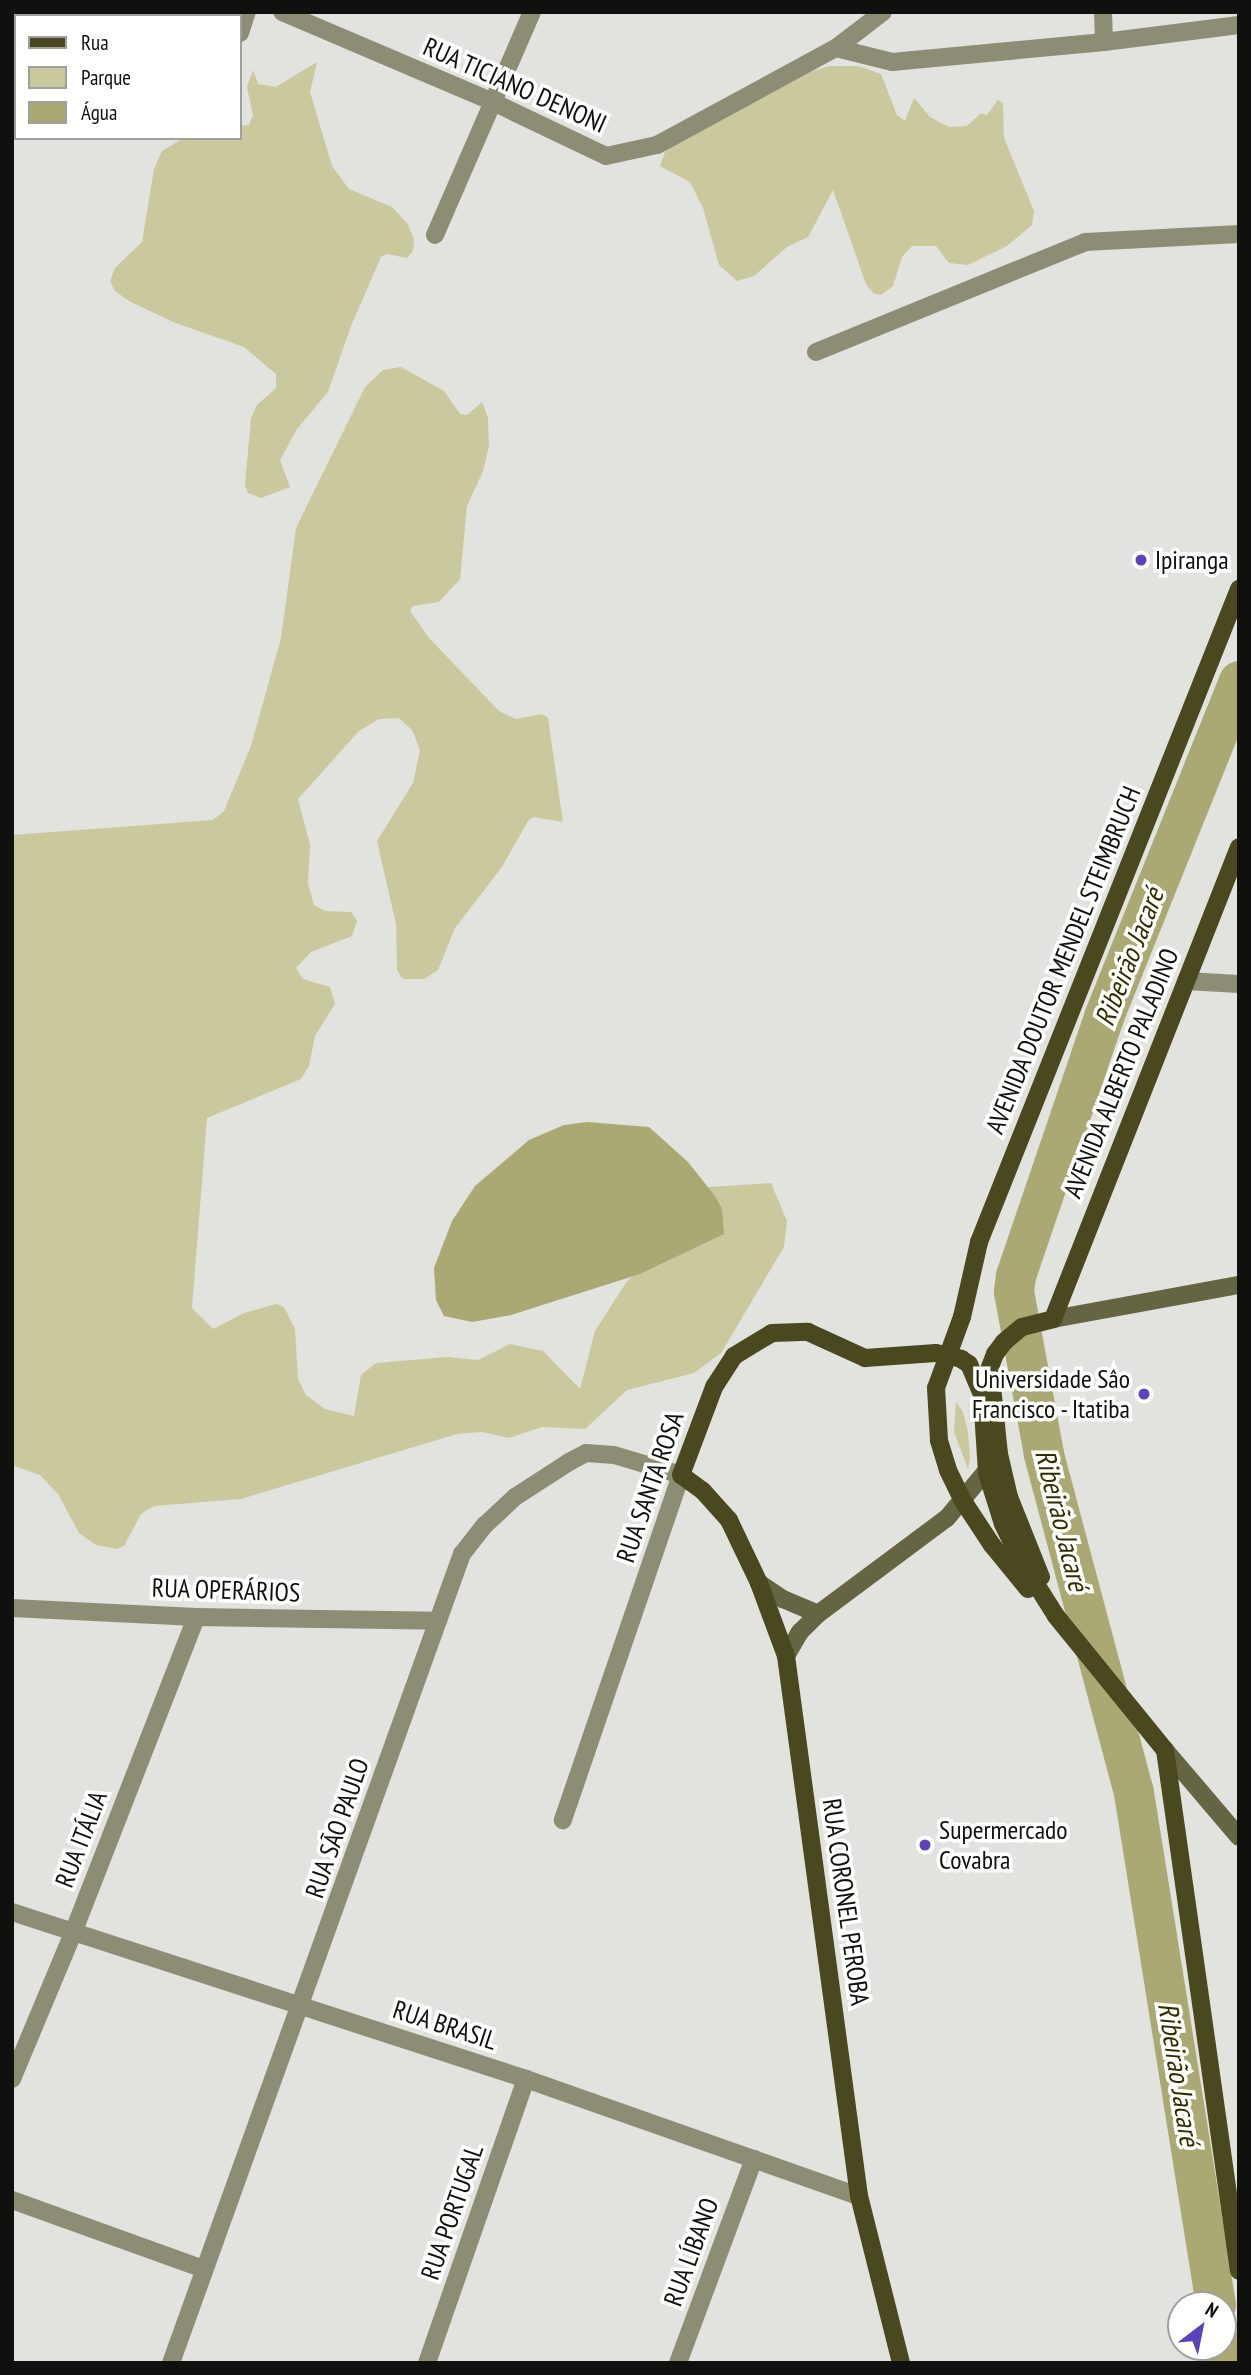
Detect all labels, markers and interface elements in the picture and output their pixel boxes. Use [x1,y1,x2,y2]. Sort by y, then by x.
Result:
legend [14,14,242,140]
text: Rua [81,29,109,56]
street label: RUA TICIANO DENONI [418,30,612,140]
text: Parque [81,64,131,91]
text: Água [81,99,117,126]
place label: Ipiranga [1155,544,1229,576]
marker: Ipiranga [1133,552,1149,568]
street label: AVENIDA DOUTOR MENDEL STEIMBRUCH [979,781,1147,1139]
water label: Ribeirão Jacaré [1087,883,1171,1031]
street label: AVENIDA ALBERTO PALADINO [1056,943,1186,1203]
place label: Universidade Sâo Francisco - Itatiba [970,1363,1130,1424]
marker: Universidade Sâo Francisco - Itatiba [1136,1386,1152,1402]
street label: RUA SANTA ROSA [609,1407,691,1567]
water label: Ribeirão Jacaré [1028,1446,1096,1594]
street label: RUA OPERÁRIOS [151,1572,301,1608]
street label: RUA SÃO PAULO [298,1754,376,1902]
street label: RUA ITÁLIA [48,1786,114,1892]
street label: RUA CORONEL PEROBA [816,1796,876,2008]
place label: Supermercado Covabra [939,1814,1068,1876]
marker: Supermercado Covabra [917,1837,933,1853]
street label: RUA BRASIL [389,1993,501,2057]
water label: Ribeirão Jacaré [1151,2000,1207,2148]
street label: RUA PORTUGAL [414,2140,490,2284]
street label: RUA LÍBANO [657,2193,725,2311]
north arrow [1167,2291,1237,2361]
text: N [1201,2297,1223,2323]

